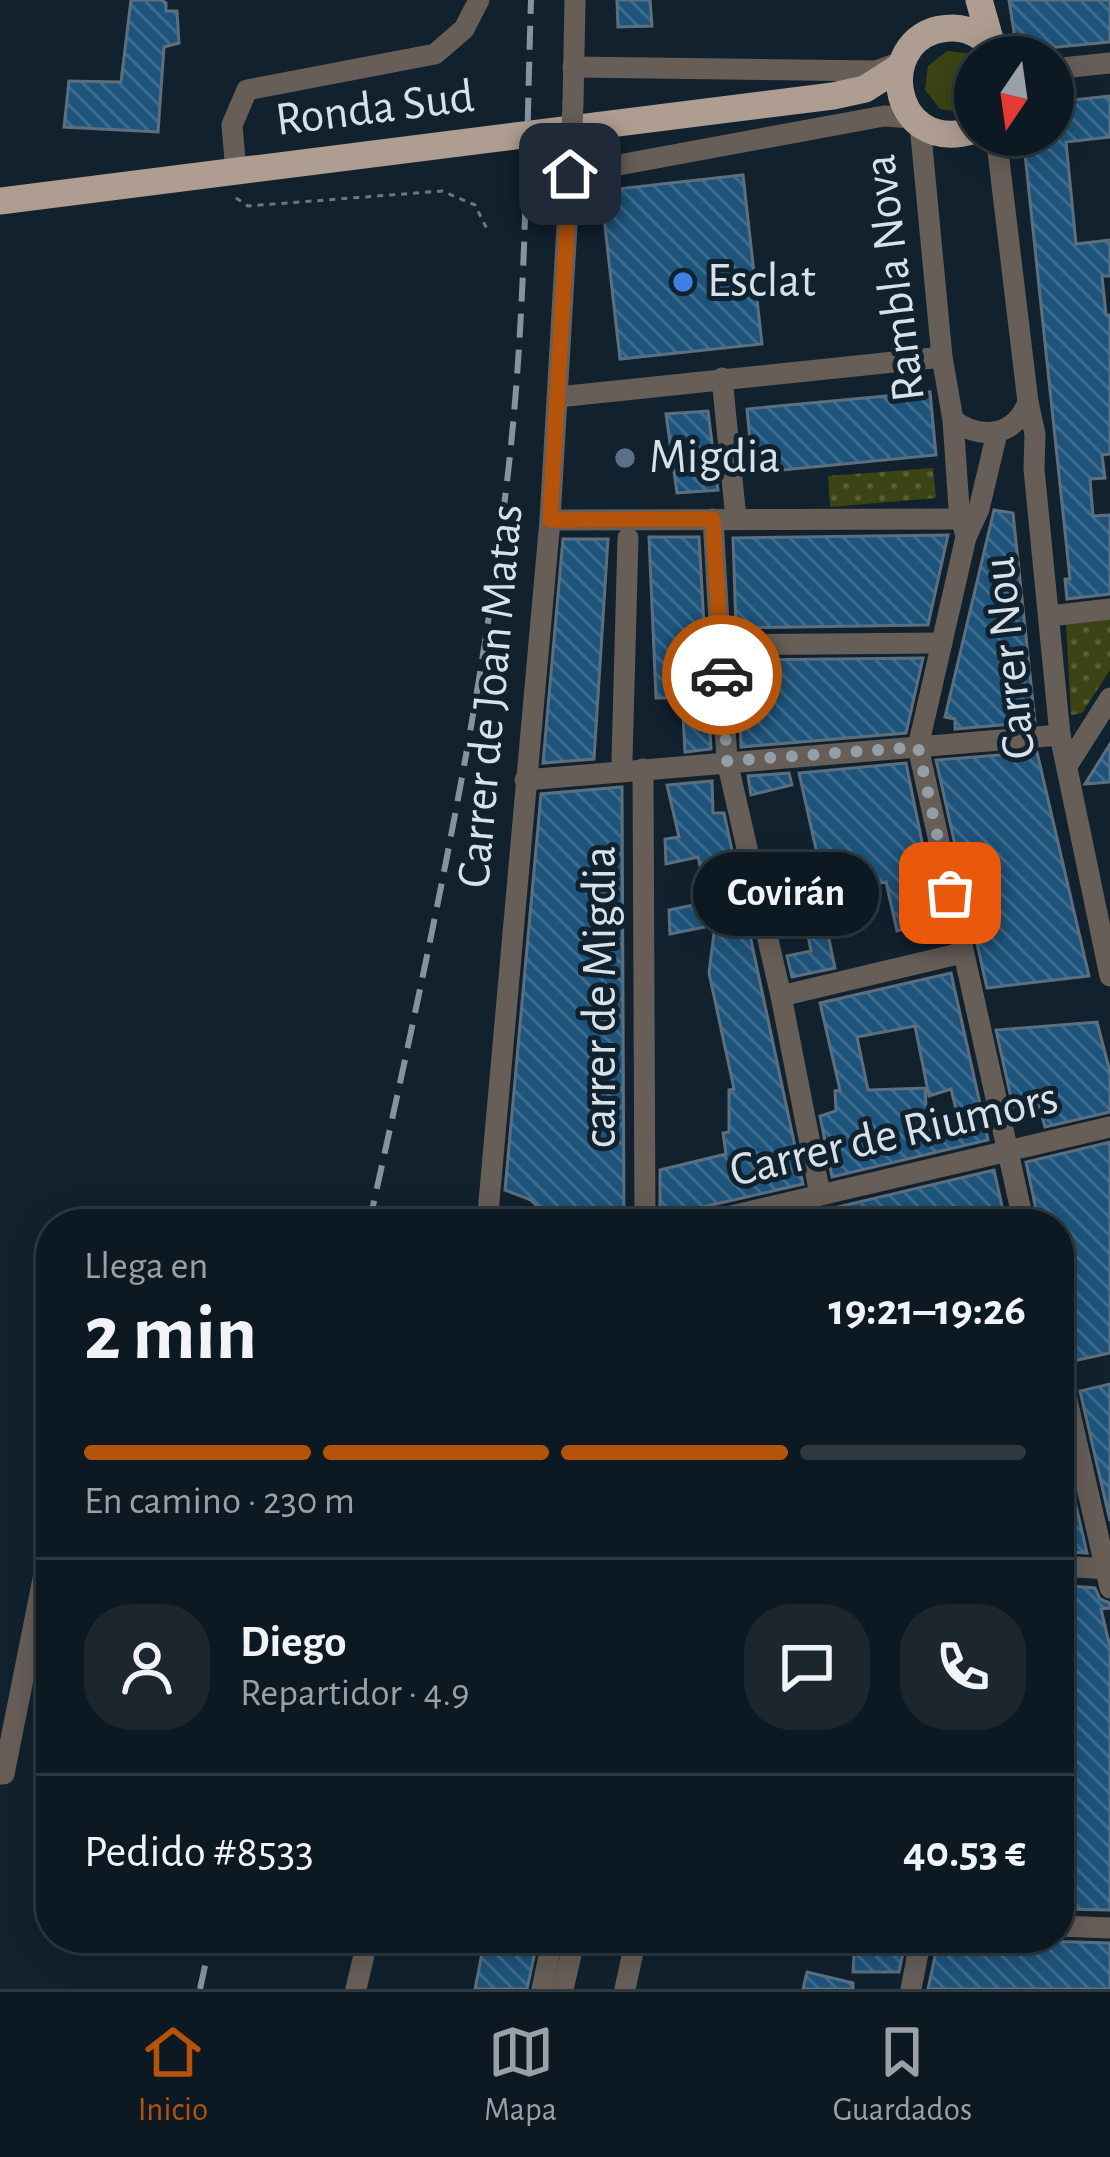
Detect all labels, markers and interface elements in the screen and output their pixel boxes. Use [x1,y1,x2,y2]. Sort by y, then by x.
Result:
north arrow [954,36,1074,156]
map controls [954,36,1074,156]
street label: Ronda Sud [273,73,477,145]
pin [519,123,621,225]
icon: home [537,141,603,207]
street label: Rambla Nova [856,152,934,404]
place label: Esclat [707,258,816,306]
marker: Esclat [670,269,696,295]
place label: Migdia [649,434,781,482]
marker: Migdia [612,445,638,471]
street label: Carrer de Joan Matas [450,502,532,890]
street label: Carrer Nou [976,555,1044,761]
courier [662,615,782,735]
icon: car [689,642,755,708]
pin [899,842,1001,944]
street label: carrer de Migdia [577,846,625,1148]
callout: Covirán [692,851,878,935]
icon: bag [917,860,983,926]
text: Covirán [727,874,845,913]
street label: Carrer de Riumors [725,1074,1063,1196]
text: Llega en [84,1247,209,1286]
text: 19:21–19:26 [828,1288,1026,1333]
text: 2 min [84,1296,257,1374]
text: En camino · 230 m [84,1482,355,1521]
button: person [84,1604,210,1730]
button: chat [744,1604,870,1730]
button: phone [900,1604,1026,1730]
text: Diego [240,1620,347,1665]
text: Repartidor · 4.9 [240,1674,470,1713]
text: Pedido #8533 [84,1830,314,1875]
text: 40.53 € [903,1830,1026,1875]
tab: Inicio [138,2019,208,2131]
tab: Mapa [484,2019,557,2131]
tab: Guardados [833,2019,972,2131]

